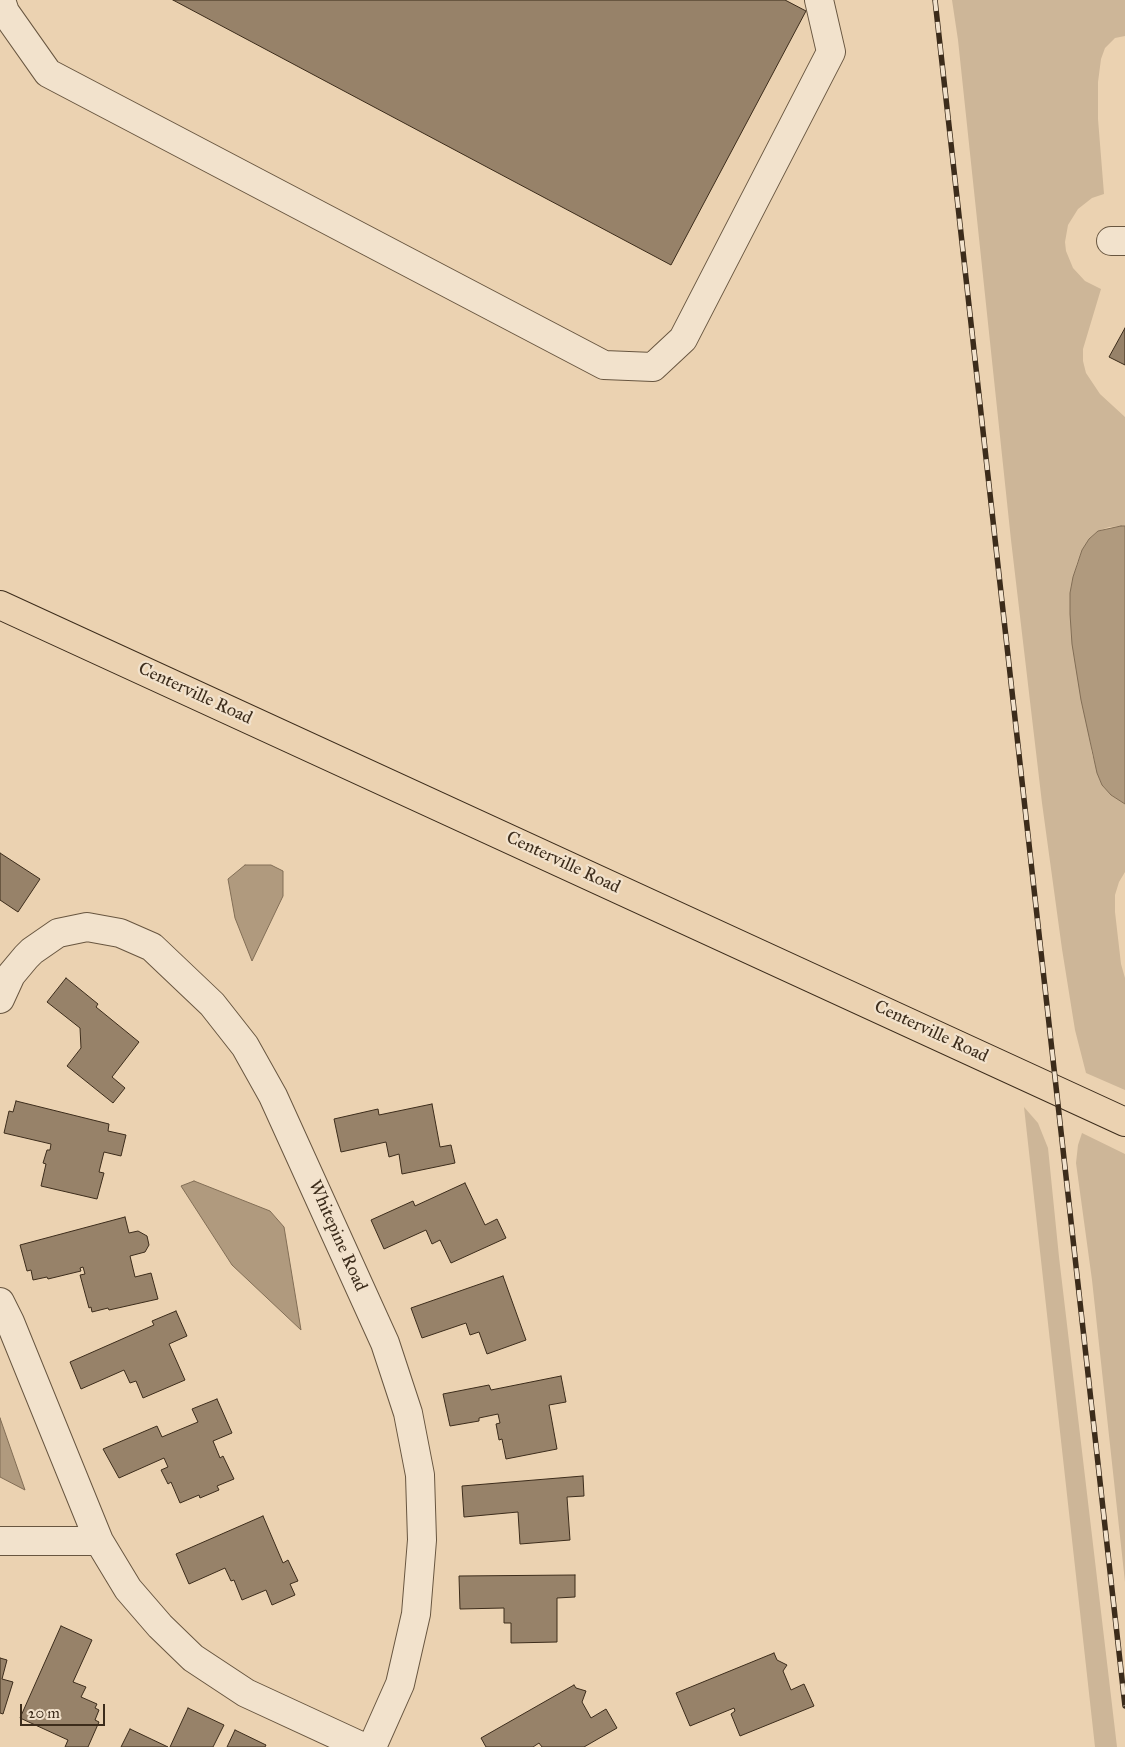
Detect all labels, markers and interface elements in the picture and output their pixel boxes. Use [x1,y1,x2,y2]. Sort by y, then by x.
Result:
street label: Centerville Road [135,658,255,730]
street label: Centerville Road [503,827,623,899]
street label: Centerville Road [871,996,991,1068]
street label: Whitepine Road [303,1177,371,1295]
scale bar [22,1694,108,1726]
text: 20 m [28,1704,60,1722]

